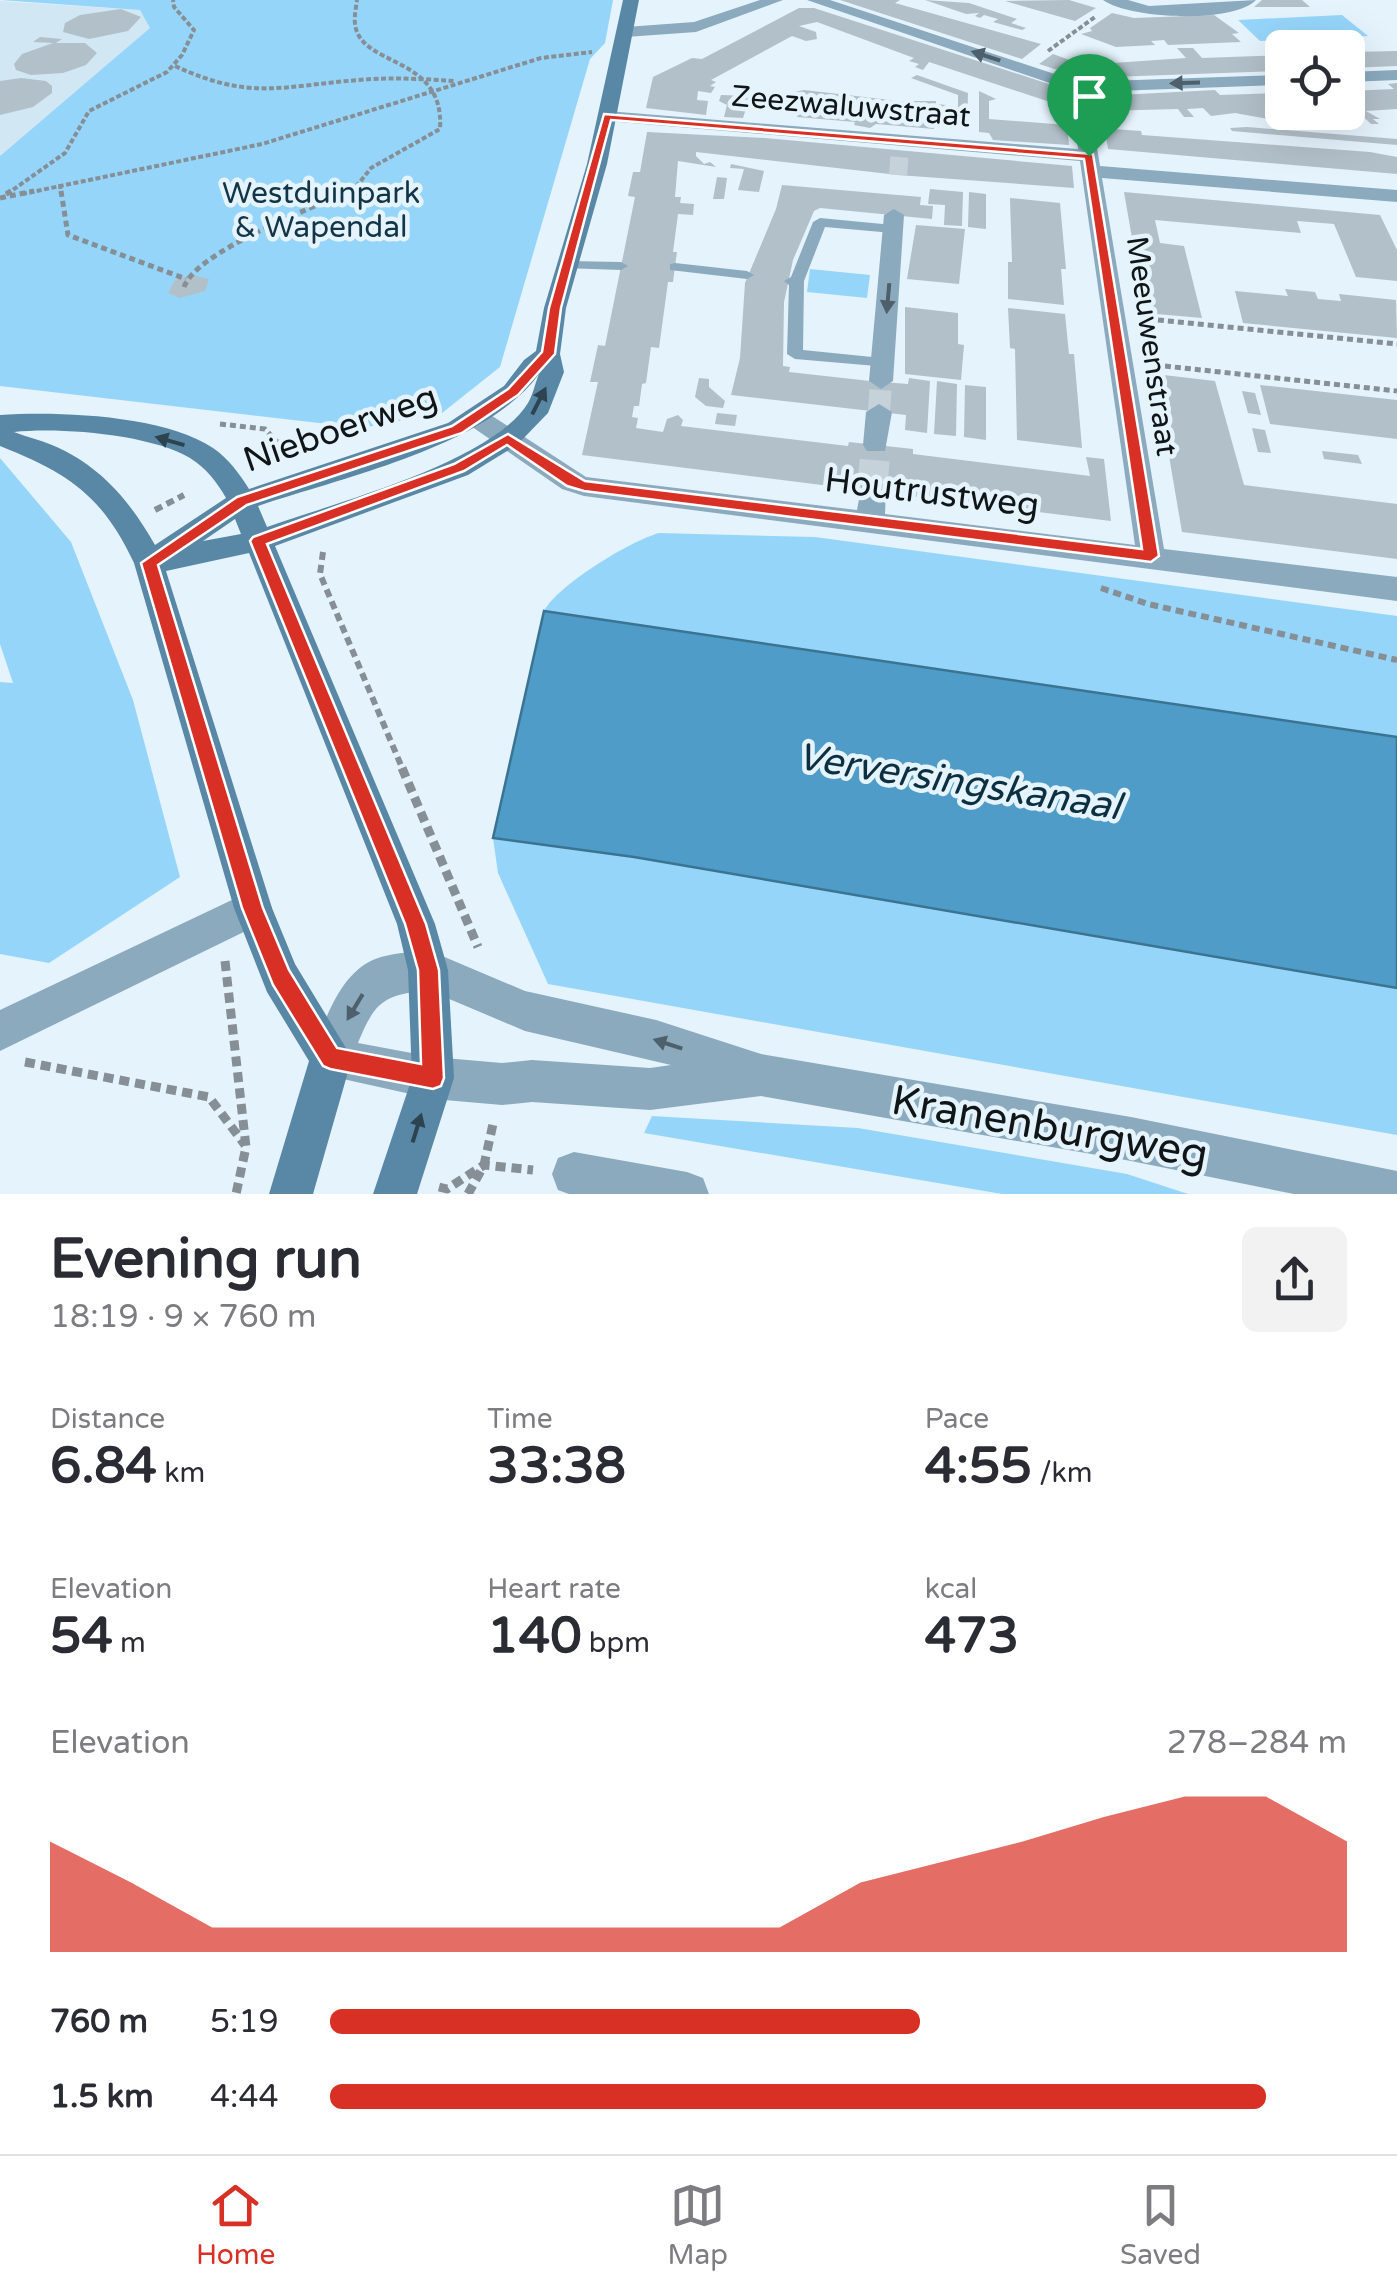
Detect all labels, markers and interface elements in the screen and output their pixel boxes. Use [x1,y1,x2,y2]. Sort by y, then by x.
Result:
map controls [1265,30,1365,130]
button: locate [1265,30,1365,130]
one-way arrow [970,48,1000,63]
pin [1047,54,1132,157]
icon: arrive [1062,69,1117,124]
one-way arrow [1169,75,1201,91]
street label: Zeezwaluwstraat [730,78,972,135]
park label: Westduinpark & Wapendal [222,175,420,246]
street label: Meeuwenstraat [1118,234,1185,458]
one-way arrow [879,283,895,315]
street label: Nieboerweg [238,376,443,482]
one-way arrow [530,386,547,415]
one-way arrow [154,433,185,449]
street label: Houtrustweg [822,459,1042,527]
water label: Verversingskanaal [794,734,1128,831]
one-way arrow [347,993,364,1021]
one-way arrow [653,1036,683,1051]
street label: Kranenburgweg [888,1075,1212,1180]
one-way arrow [411,1113,426,1143]
text: Evening run [50,1227,362,1293]
button: share [1242,1227,1347,1332]
text: 18:19 · 9 × 760 m [50,1298,316,1336]
text: Distance [50,1402,165,1436]
text: Time [487,1402,553,1436]
text: Pace [925,1402,989,1436]
text: 6.84 [50,1436,157,1496]
text: 33:38 [487,1436,626,1496]
text: 4:55 [925,1436,1032,1496]
text: km [157,1456,205,1490]
text: /km [1032,1456,1093,1490]
text: Elevation [50,1572,172,1606]
text: Heart rate [487,1572,621,1606]
text: kcal [925,1572,977,1606]
text: 54 [50,1606,113,1666]
text: 140 [487,1606,582,1666]
text: 473 [925,1606,1019,1666]
text: m [113,1626,146,1660]
text: bpm [582,1626,650,1660]
text: Elevation [50,1724,190,1762]
text: 278–284 m [1167,1724,1347,1762]
text: 760 m [50,2003,148,2041]
text: 5:19 [210,2003,279,2041]
text: 1.5 km [50,2078,154,2116]
text: 4:44 [210,2078,279,2116]
tab: Home [196,2178,275,2272]
tab: Map [667,2178,728,2272]
tab: Saved [1120,2178,1201,2272]

